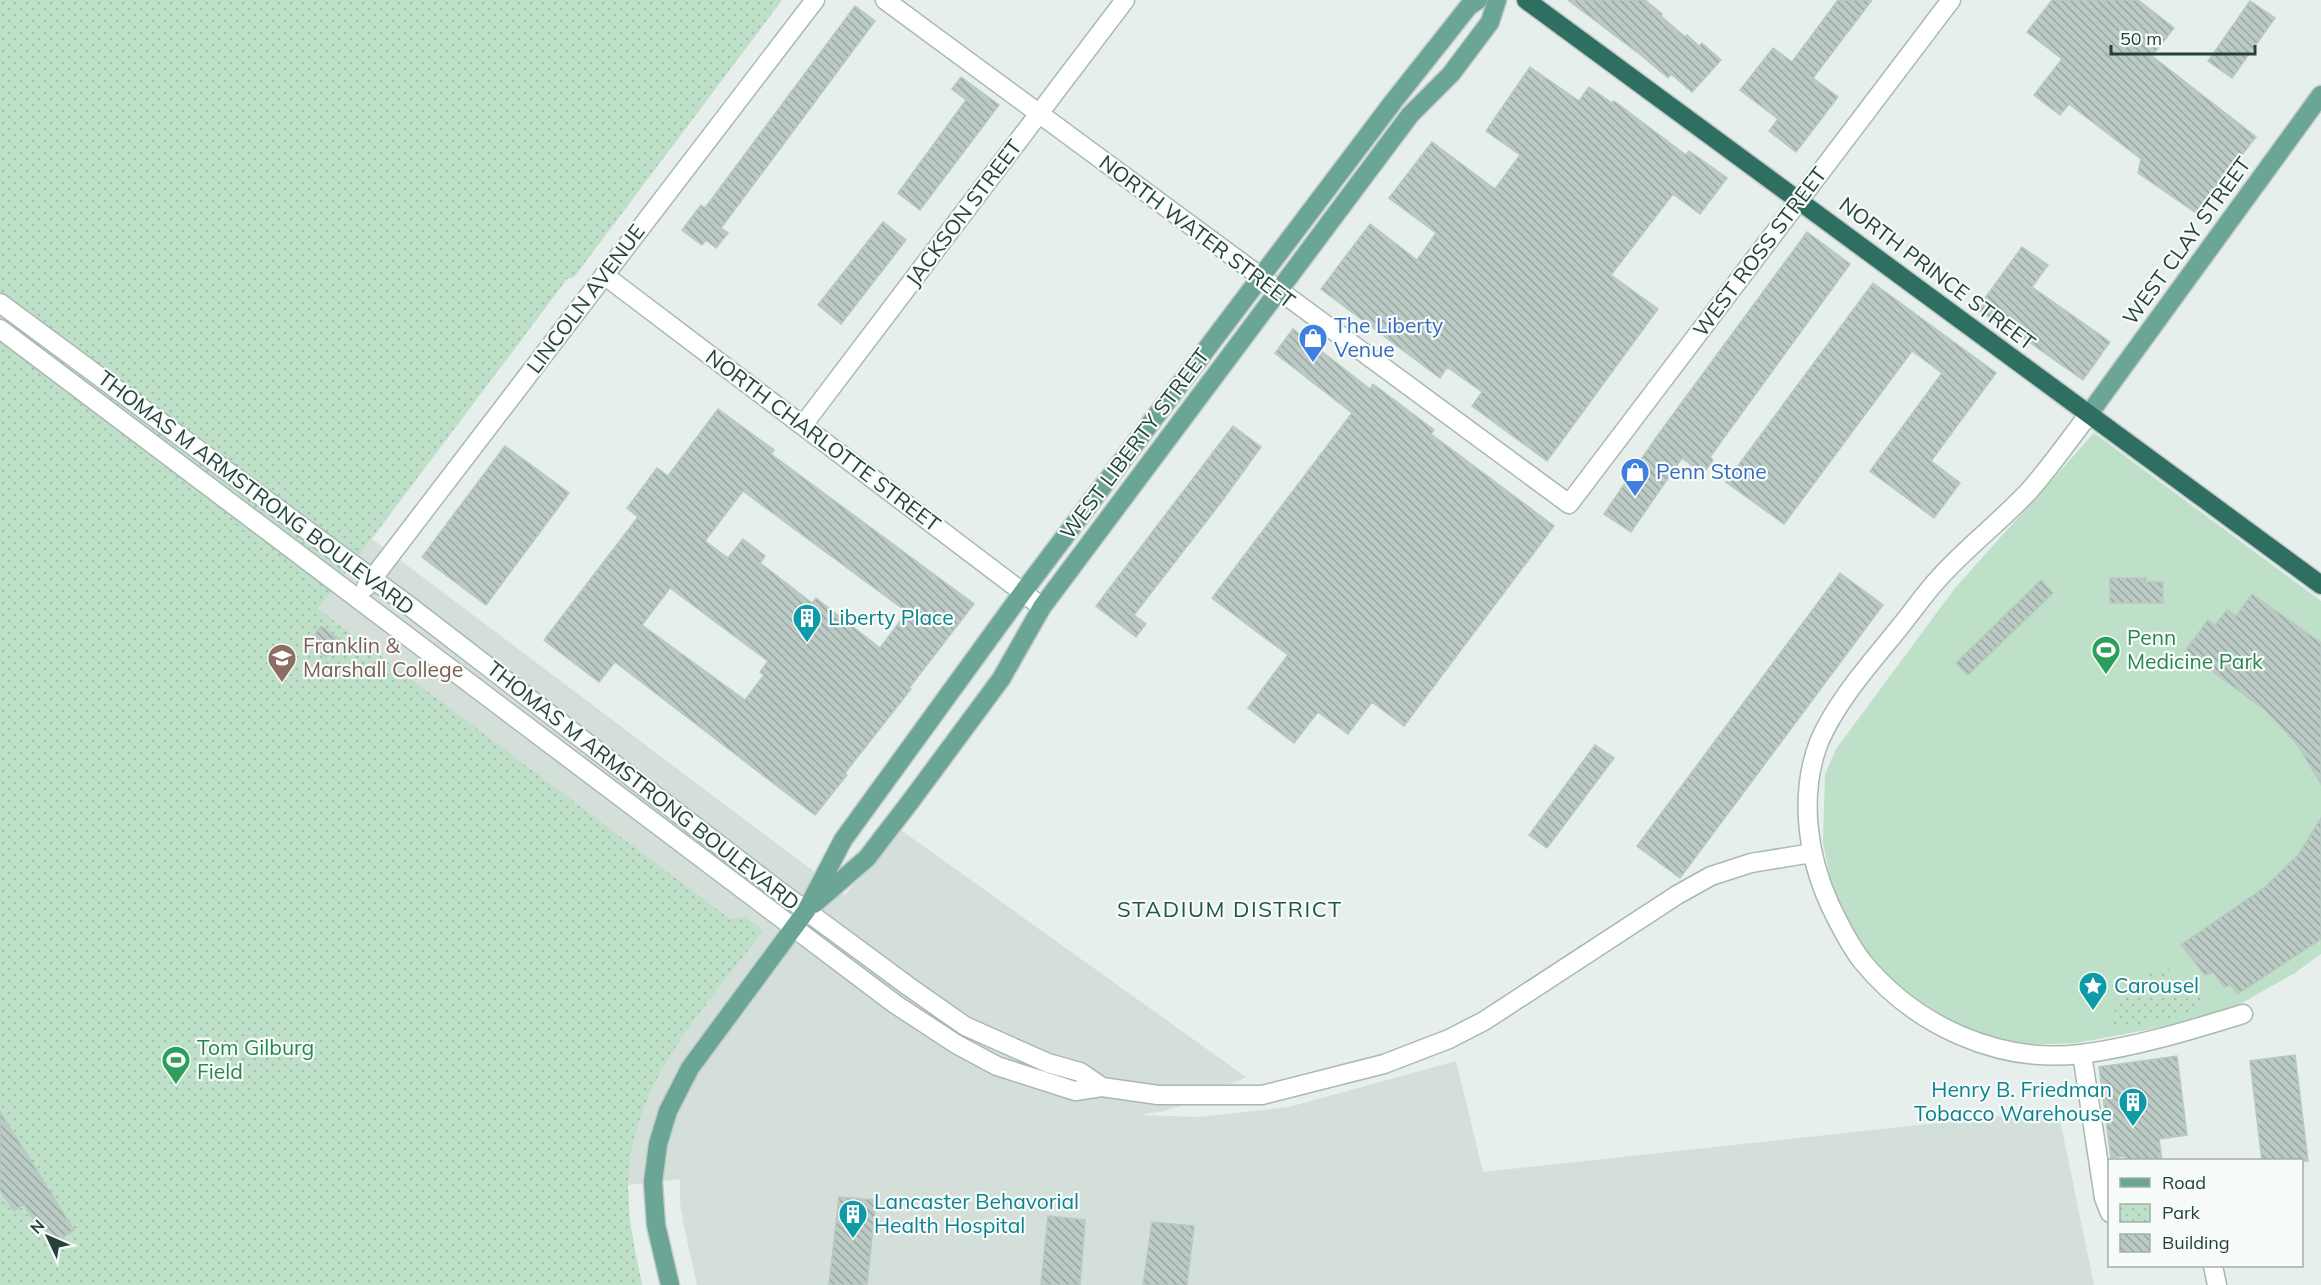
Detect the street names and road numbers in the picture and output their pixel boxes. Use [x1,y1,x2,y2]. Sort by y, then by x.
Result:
street label: JACKSON STREET [900,134,1027,291]
street label: NORTH WATER STREET [1095,149,1301,314]
street label: WEST CLAY STREET [2117,151,2256,329]
street label: WEST ROSS STREET [1687,161,1832,341]
street label: NORTH PRINCE STREET [1834,191,2041,356]
street label: LINCOLN AVENUE [521,219,650,378]
street label: NORTH CHARLOTTE STREET [701,343,946,537]
street label: WEST LIBERTY STREET [1054,343,1215,544]
street label: THOMAS M ARMSTRONG BOULEVARD [93,365,420,620]
street label: THOMAS M ARMSTRONG BOULEVARD [482,655,805,915]

